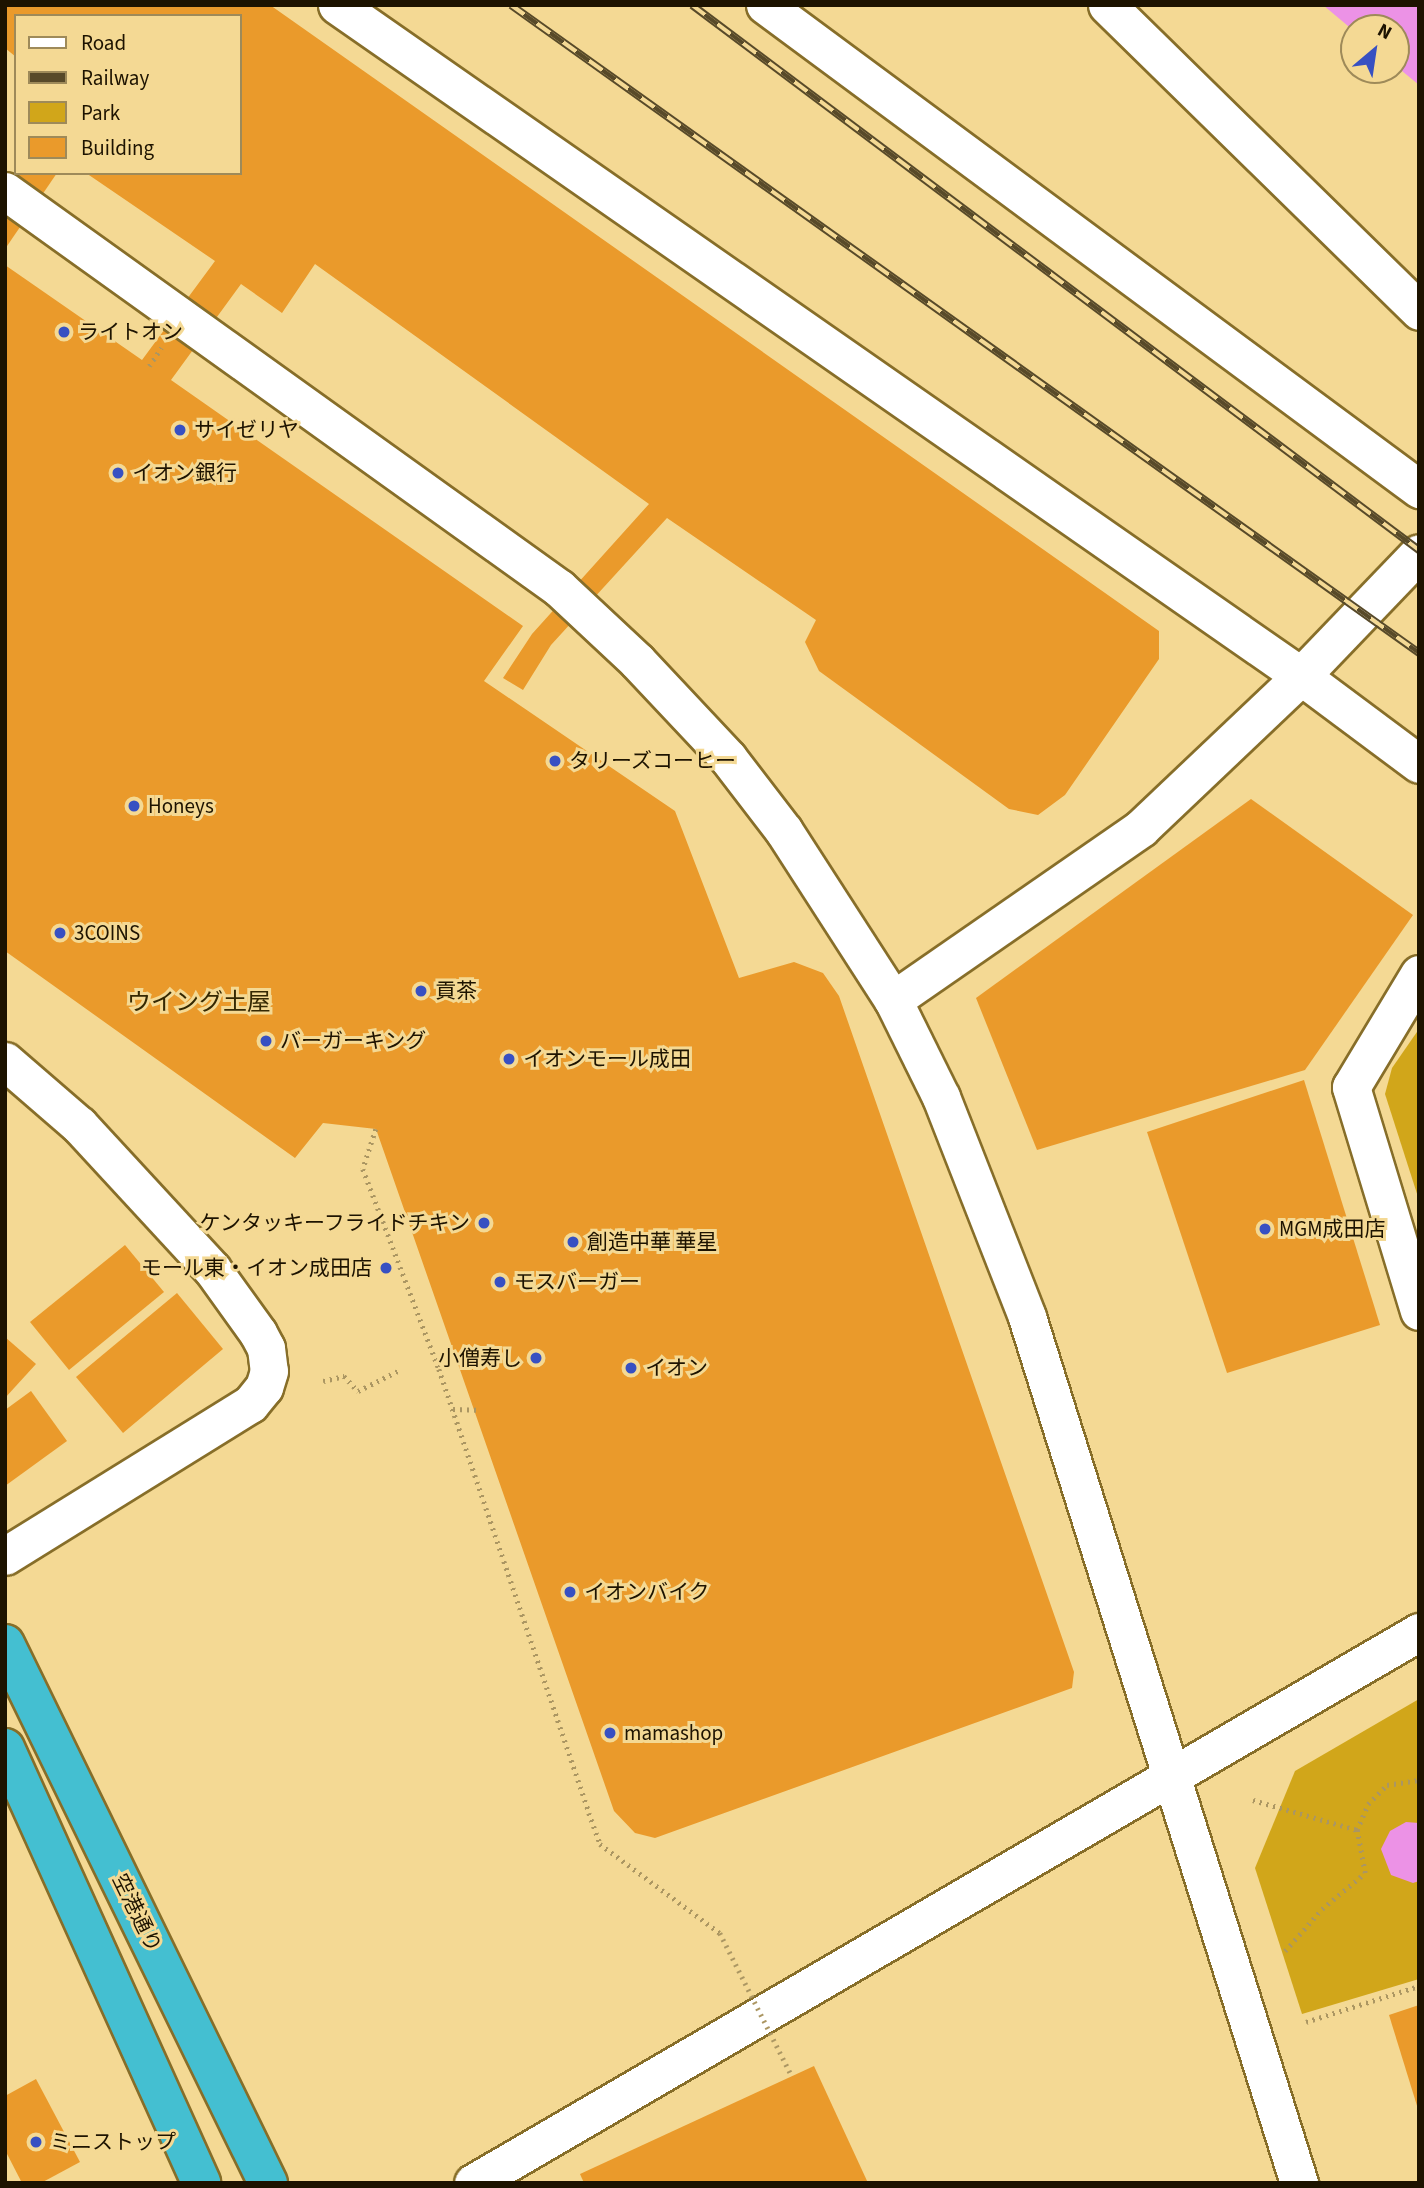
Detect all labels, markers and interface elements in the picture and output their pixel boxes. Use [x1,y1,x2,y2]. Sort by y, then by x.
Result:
legend [14,14,242,175]
north arrow [1340,14,1410,84]
text: N [1372,17,1397,47]
text: Road [81,28,126,58]
text: Railway [81,63,149,93]
text: Park [81,98,120,128]
text: Building [81,133,154,163]
place label: ライトオン [78,319,183,345]
marker: ライトオン [56,324,72,340]
place label: サイゼリヤ [194,417,299,443]
marker: サイゼリヤ [172,422,188,438]
place label: イオン銀行 [132,460,237,486]
marker: イオン銀行 [110,465,126,481]
place label: タリーズコーヒー [569,748,737,774]
marker: タリーズコーヒー [547,753,563,769]
place label: Honeys [148,793,214,819]
marker: Honeys [126,798,142,814]
place label: 3COINS [74,920,140,946]
marker: 3COINS [52,925,68,941]
place label: 貢茶 [435,978,477,1004]
marker: 貢茶 [413,983,429,999]
district label: ウイング土屋 [127,989,271,1017]
place label: バーガーキング [280,1028,427,1054]
marker: バーガーキング [258,1033,274,1049]
place label: イオンモール成田 [523,1046,691,1072]
marker: イオンモール成田 [501,1051,517,1067]
place label: ケンタッキーフライドチキン [197,1210,470,1236]
marker: ケンタッキーフライドチキン [476,1215,492,1231]
place label: MGM成田店 [1279,1216,1385,1242]
marker: MGM成田店 [1257,1221,1273,1237]
place label: 創造中華 華星 [587,1229,717,1255]
marker: 創造中華 華星 [565,1234,581,1250]
place label: モール東・イオン成田店 [141,1255,372,1281]
marker: モール東・イオン成田店 [378,1260,394,1276]
place label: モスバーガー [514,1269,640,1295]
marker: モスバーガー [492,1274,508,1290]
place label: 小僧寿し [438,1345,522,1371]
marker: 小僧寿し [528,1350,544,1366]
place label: イオン [645,1355,708,1381]
marker: イオン [623,1360,639,1376]
place label: イオンバイク [584,1579,710,1605]
marker: イオンバイク [562,1584,578,1600]
place label: mamashop [624,1720,723,1746]
marker: mamashop [602,1725,618,1741]
street label: 空港通り [107,1870,167,1956]
place label: ミニストップ [50,2129,176,2155]
marker: ミニストップ [28,2134,44,2150]

